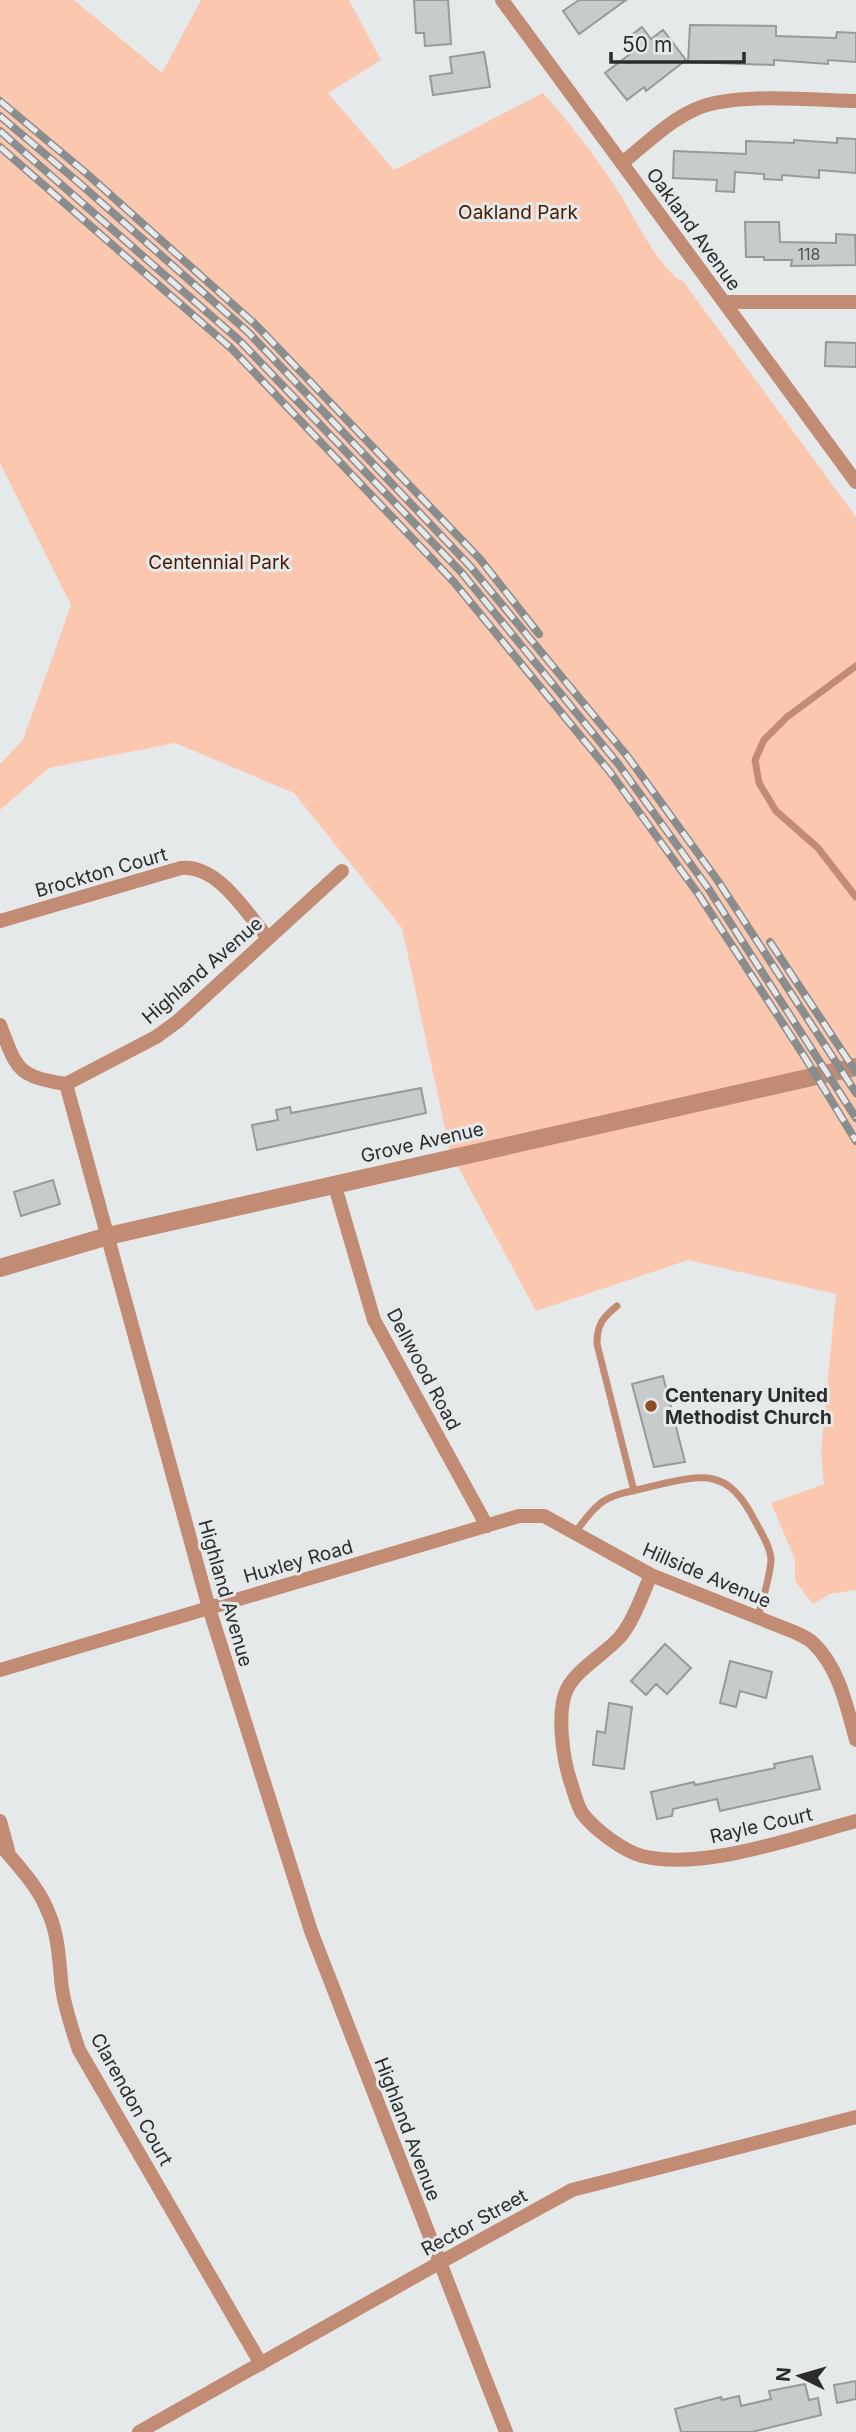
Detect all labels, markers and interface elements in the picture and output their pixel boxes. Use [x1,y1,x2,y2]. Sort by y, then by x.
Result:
scale bar [611,21,744,65]
text: 50 m [622,32,672,57]
street label: Oakland Avenue [641,164,746,295]
park label: Oakland Park [458,201,578,224]
house number: 118 [798,244,820,264]
park label: Centennial Park [148,551,290,574]
street label: Brockton Court [33,843,170,902]
street label: Highland Avenue [137,912,267,1029]
street label: Grove Avenue [358,1117,486,1168]
street label: Dellwood Road [382,1304,465,1434]
place label: Centenary United Methodist Church [665,1384,832,1429]
marker: Centenary United Methodist Church [643,1398,659,1414]
street label: Highland Avenue [194,1517,257,1669]
street label: Huxley Road [241,1535,356,1588]
street label: Hillside Avenue [639,1538,775,1613]
street label: Rayle Court [708,1803,815,1848]
street label: Clarendon Court [86,2029,178,2170]
street label: Highland Avenue [370,2054,445,2204]
street label: Rector Street [417,2184,531,2261]
north arrow [765,2341,835,2411]
text: N [771,2366,796,2383]

